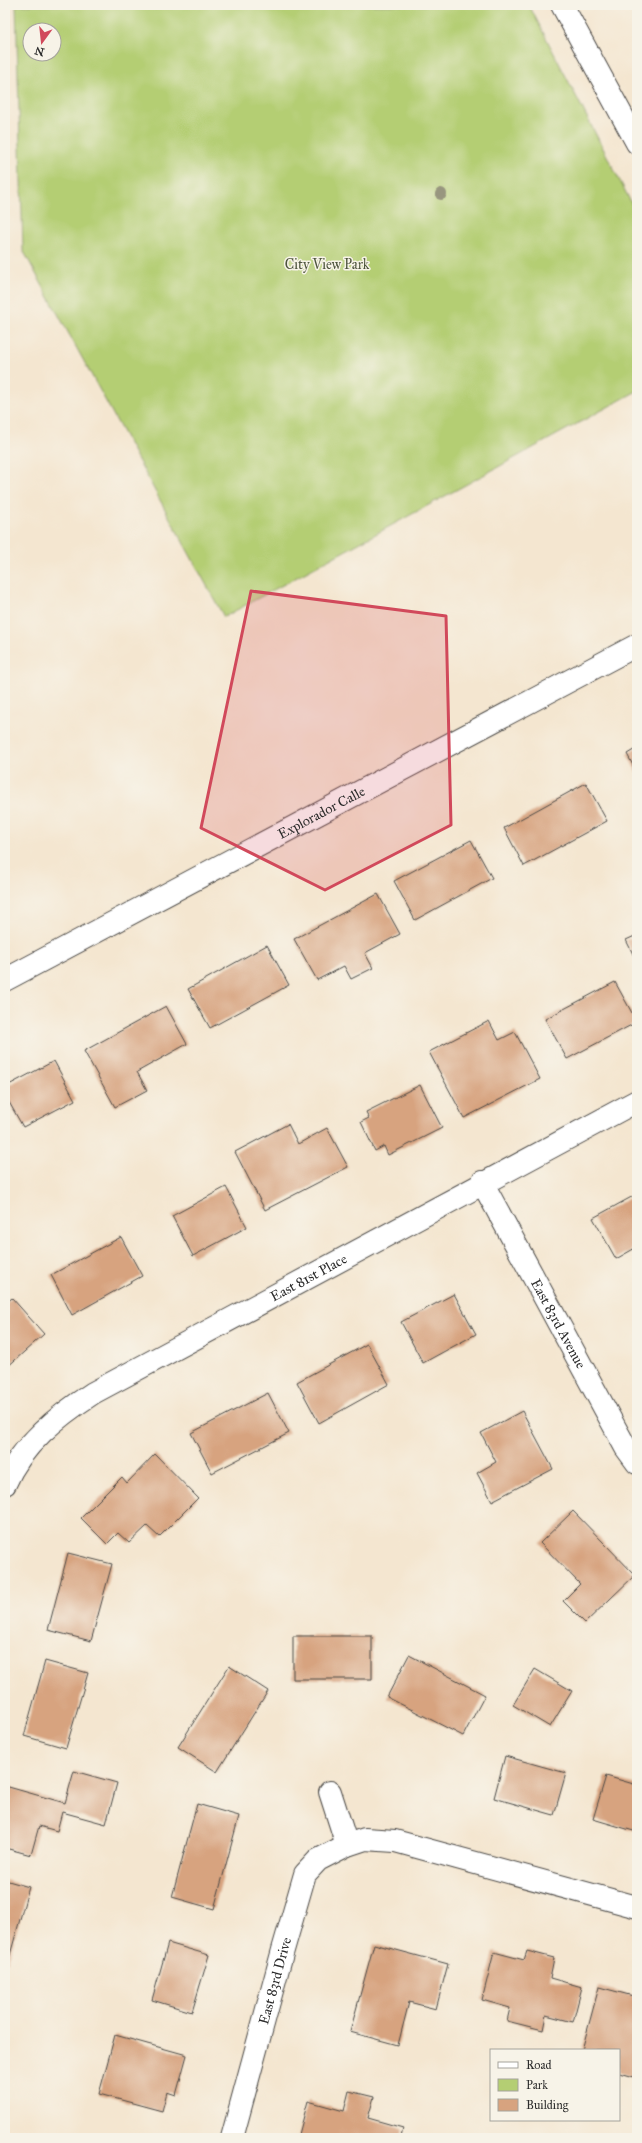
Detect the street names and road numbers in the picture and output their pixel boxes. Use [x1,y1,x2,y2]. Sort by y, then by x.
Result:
street label: Explorador Calle [275,782,368,842]
street label: East 81st Place [267,1250,350,1305]
street label: East 83rd Avenue [528,1276,590,1371]
street label: East 83rd Drive [255,1935,295,2026]

